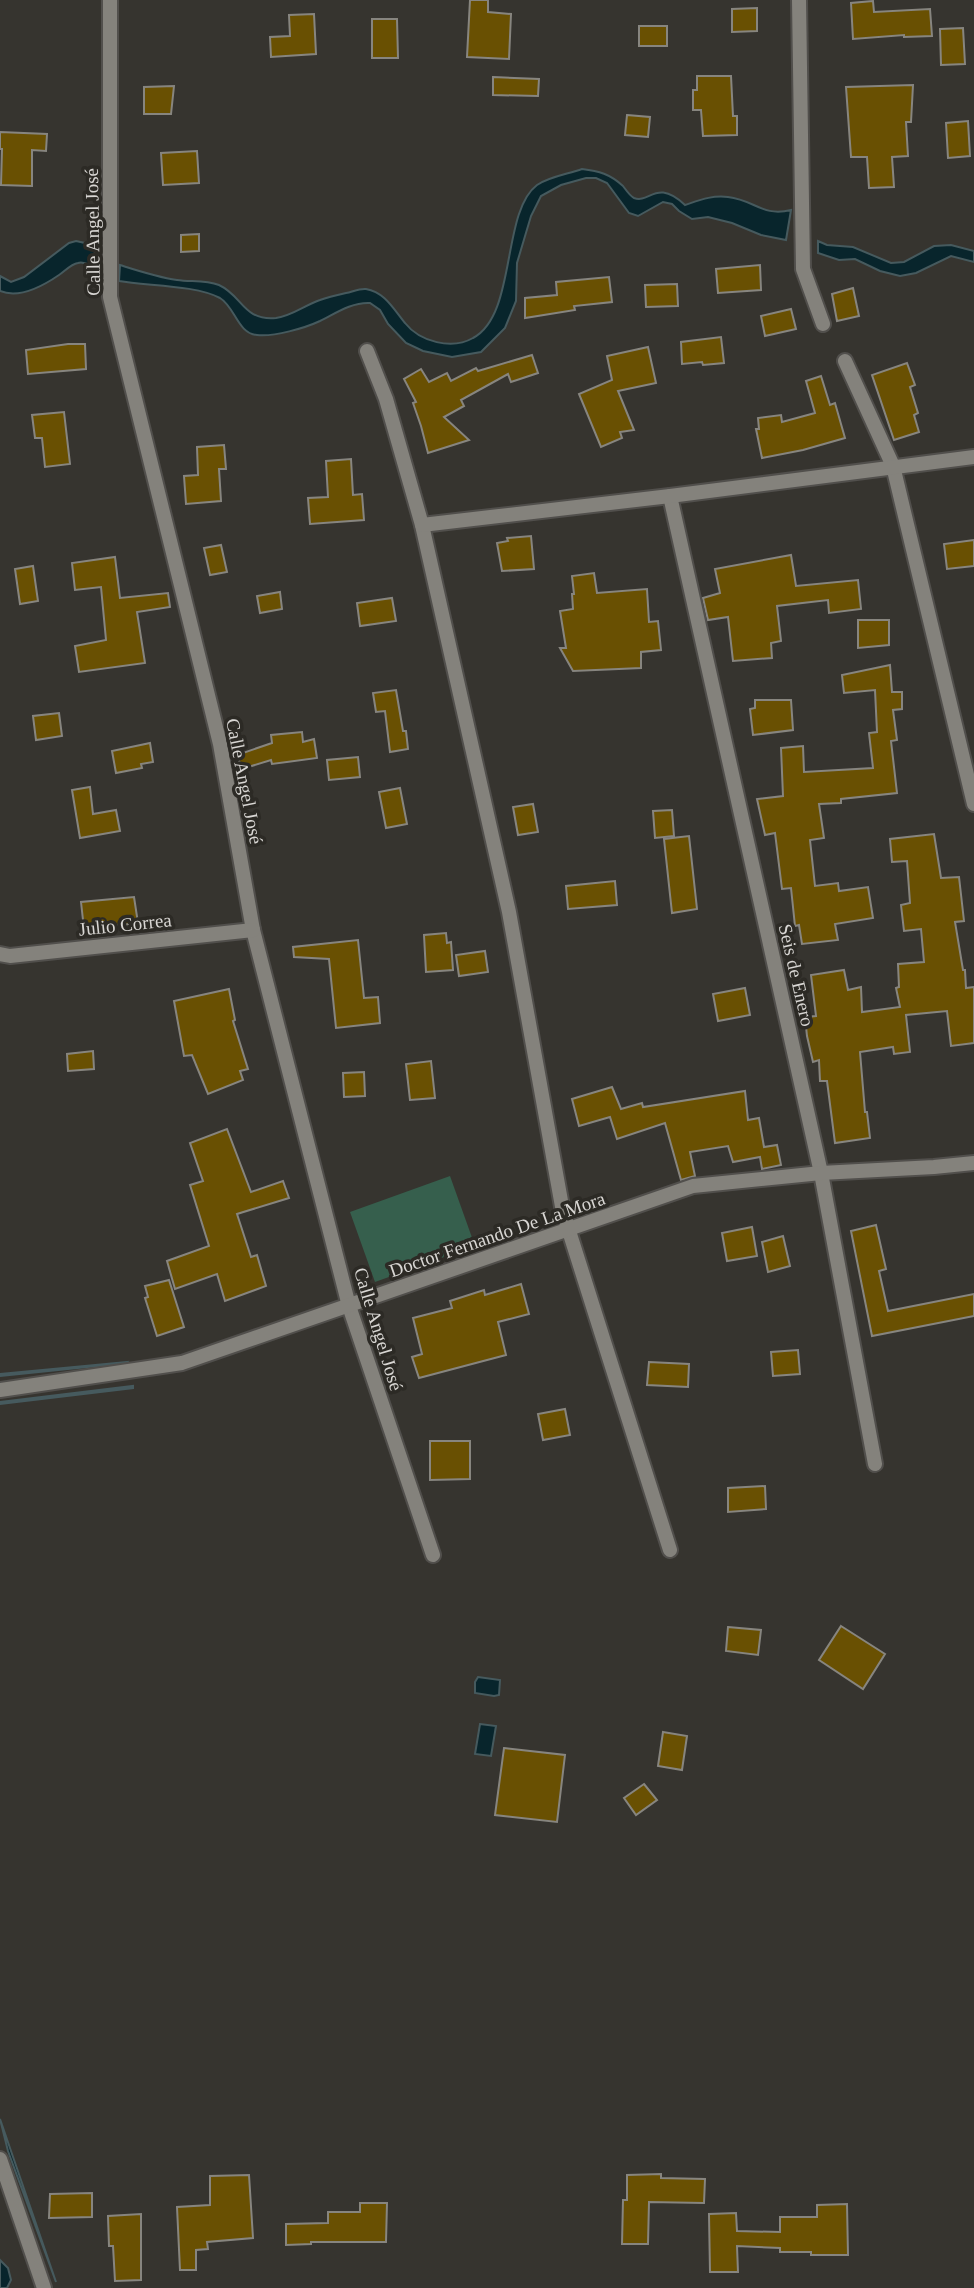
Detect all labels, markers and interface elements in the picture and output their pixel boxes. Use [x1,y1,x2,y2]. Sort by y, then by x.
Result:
street label: Calle Angel José [81,168,104,296]
street label: Calle Angel José [222,716,267,846]
street label: Julio Correa [78,909,173,940]
street label: Seis de Enero [775,922,818,1028]
street label: Doctor Fernando De La Mora [386,1187,608,1281]
street label: Calle Angel José [350,1265,407,1393]

